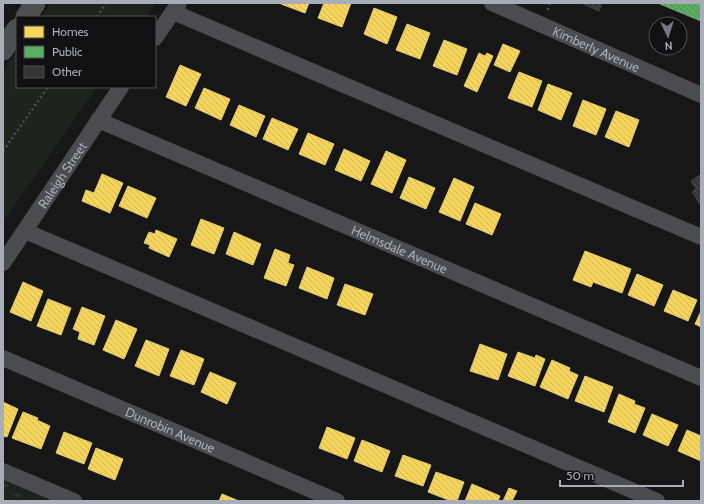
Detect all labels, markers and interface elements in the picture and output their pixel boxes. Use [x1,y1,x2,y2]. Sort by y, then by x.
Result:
legend [16,16,156,88]
north arrow [648,16,688,56]
street label: Kimberly Avenue [550,23,643,75]
text: Homes [52,24,89,39]
text: N [664,39,673,53]
text: Public [52,44,83,59]
text: Other [52,64,82,79]
street label: Raleigh Street [34,138,90,211]
street label: Helmsdale Avenue [349,221,450,277]
street label: Dunrobin Avenue [123,403,218,456]
scale bar [560,462,683,488]
text: 50 m [566,468,594,483]

